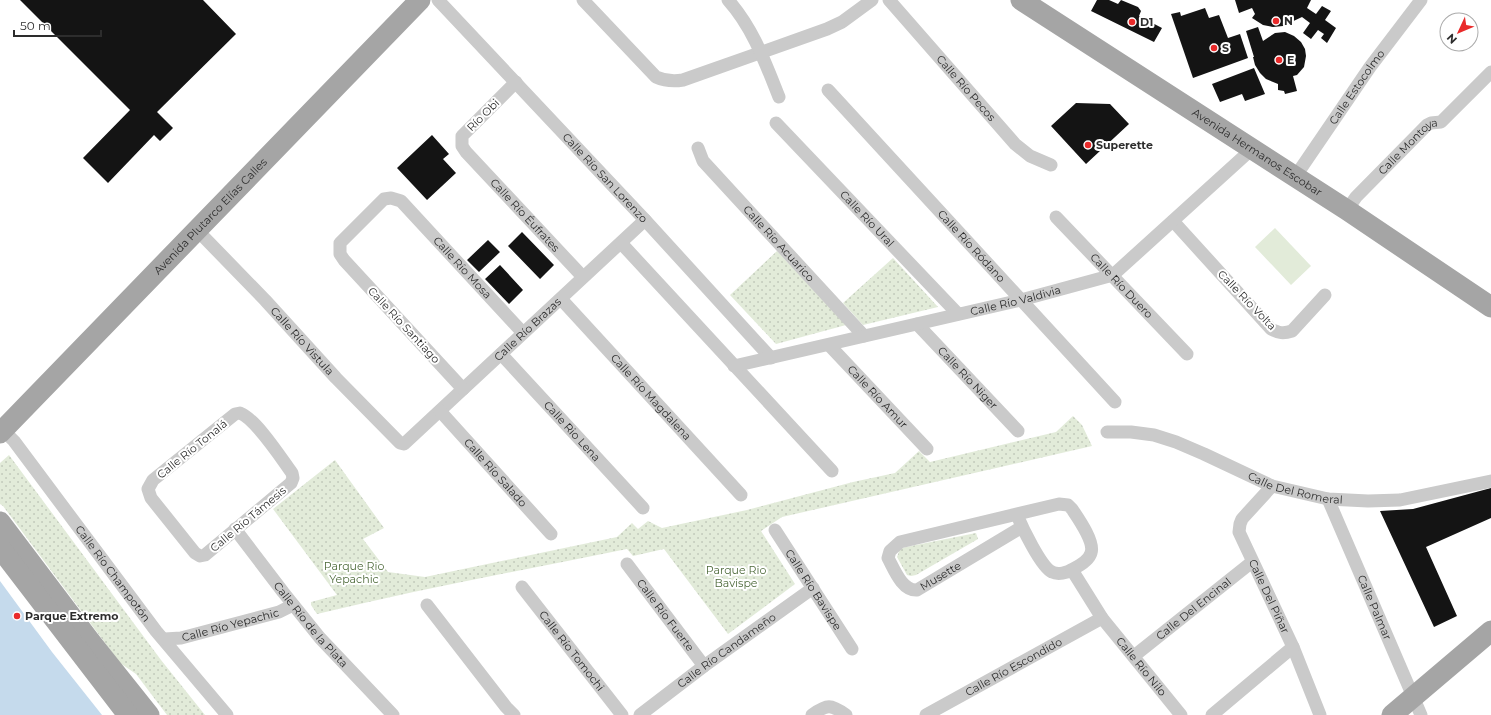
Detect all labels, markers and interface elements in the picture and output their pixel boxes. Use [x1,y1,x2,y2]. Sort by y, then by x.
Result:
scale bar [14,12,101,38]
north arrow [1439,12,1479,52]
place label: N [1284,14,1293,28]
place label: D1 [1140,15,1153,29]
marker: N [1271,16,1281,26]
marker: D1 [1127,17,1137,27]
text: 50 m [20,18,51,33]
text: N [1444,31,1460,47]
place label: S [1222,41,1229,55]
marker: S [1209,43,1219,53]
street label: Calle Estocolmo [1326,47,1388,127]
street label: Calle Río Pecos [933,52,999,124]
place label: E [1287,53,1294,67]
marker: E [1274,55,1284,65]
street label: Río Obi [464,96,502,134]
street label: Avenida Hermanos Escobar [1190,105,1325,199]
street label: Calle Montoya [1375,115,1438,178]
street label: Calle Río San Lorenzo [560,130,651,226]
place label: Superette [1096,138,1153,152]
marker: Superette [1083,140,1093,150]
street label: Avenida Plutarco Elías Calles [151,155,270,277]
street label: Calle Río Éufrates [487,175,563,255]
street label: Calle Río Ural [837,187,897,250]
street label: Calle Río Acuarico [740,202,818,285]
street label: Calle Río Ródano [935,207,1008,285]
street label: Calle Río Mosa [430,233,495,302]
street label: Calle Río Duero [1087,250,1156,321]
street label: Calle Río Volta [1215,267,1279,333]
street label: Calle Río Valdivia [969,283,1062,318]
street label: Calle Río Santiago [365,284,443,366]
street label: Calle Río Brazas [491,294,564,364]
street label: Calle Río Vistula [268,304,337,378]
street label: Calle Río Niger [935,344,1001,412]
street label: Calle Río Magdalena [608,351,694,443]
street label: Calle Río Amur [845,362,911,431]
street label: Calle Rio Lena [541,398,604,464]
street label: Calle Río Tonalá [154,416,230,482]
street label: Calle Río Salado [461,435,530,510]
street label: Calle Del Romeral [1246,469,1343,507]
street label: Calle Río Támesis [207,483,289,555]
street label: Calle Río Champotón [72,523,154,625]
street label: Calle Río Bavispe [782,547,845,633]
street label: Calle Del Piñar [1246,557,1293,636]
street label: Musette [917,558,964,594]
park label: Parque Rio Yepachic [324,559,384,586]
park label: Parque Rio Bavispe [706,563,766,590]
street label: Calle Palmar [1354,573,1395,642]
street label: Calle Del Encinal [1153,574,1234,643]
street label: Calle Río Fuerte [634,576,697,654]
street label: Calle Río de la Plata [271,579,351,670]
street label: Calle Río Yepachic [180,605,280,645]
street label: Calle Río Tomochi [536,608,608,694]
place label: Parque Extremo [25,609,119,623]
street label: Calle Río Candameño [674,610,779,691]
marker: Parque Extremo [12,611,22,621]
street label: Calle Río Escondido [963,634,1064,699]
street label: Calle Río Nilo [1113,634,1170,699]

